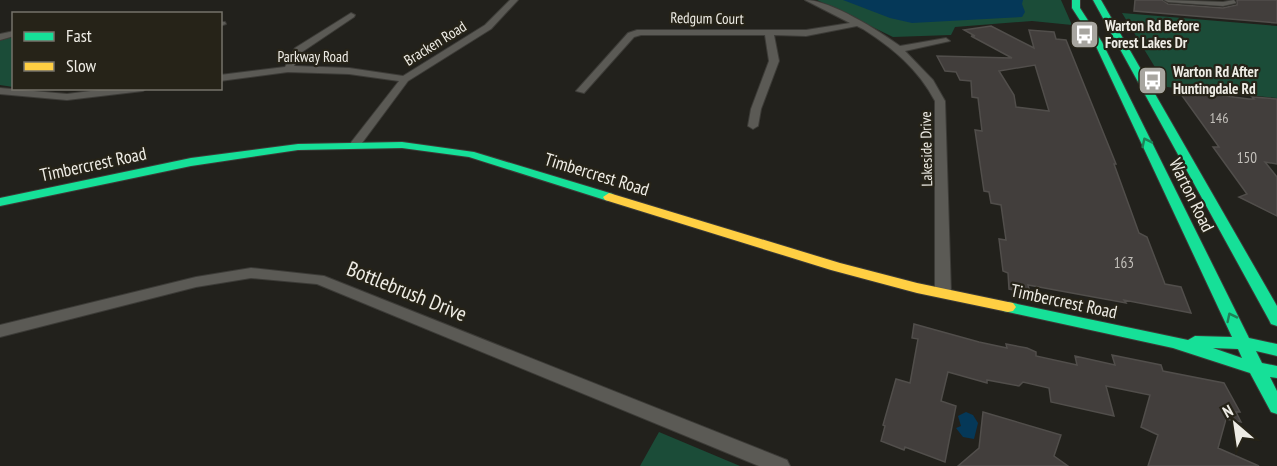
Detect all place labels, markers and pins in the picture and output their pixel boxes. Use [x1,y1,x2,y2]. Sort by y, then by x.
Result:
place label: Warton Rd Before Forest Lakes Dr [1104,16,1200,52]
bus stop icon: Warton Rd Before Forest Lakes Dr [1068,18,1100,50]
place label: Warton Rd After Huntingdale Rd [1172,62,1259,98]
bus stop icon: Warton Rd After Huntingdale Rd [1136,64,1168,96]

